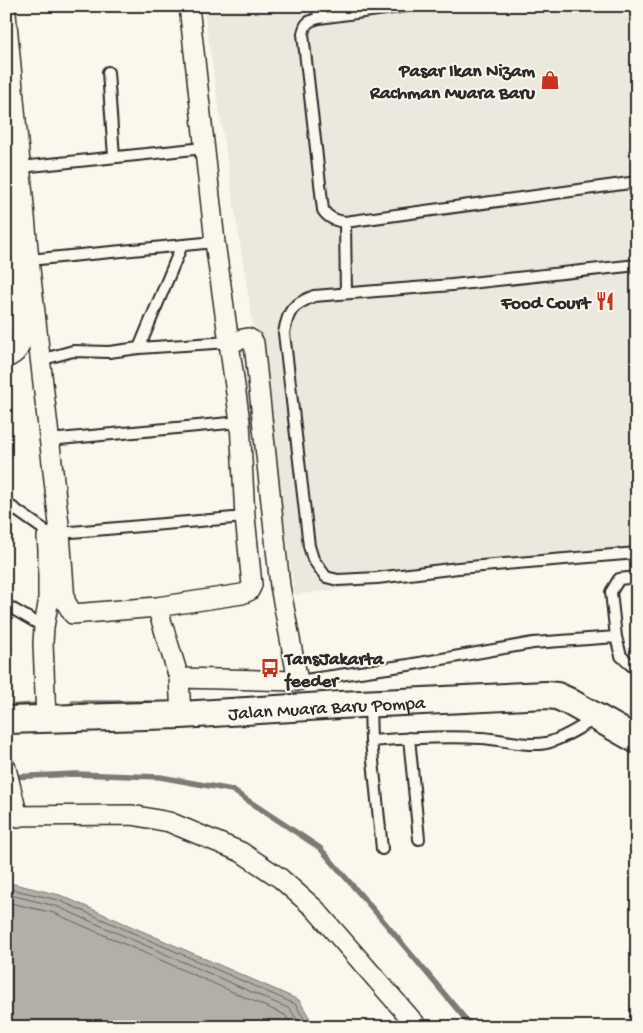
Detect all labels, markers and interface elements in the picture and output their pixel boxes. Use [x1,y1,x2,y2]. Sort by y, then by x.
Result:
place label: Pasar Ikan Nizam Rachman Muara Baru [369,61,535,106]
shop icon: Pasar Ikan Nizam Rachman Muara Baru [539,69,561,91]
restaurant icon: Food Court [594,290,616,312]
place label: Food Court [500,293,592,316]
place label: TansJakarta feeder [283,649,385,694]
bus stop icon: TansJakarta feeder [259,657,281,679]
street label: Jalan Muara Baru Pompa [228,693,427,727]

